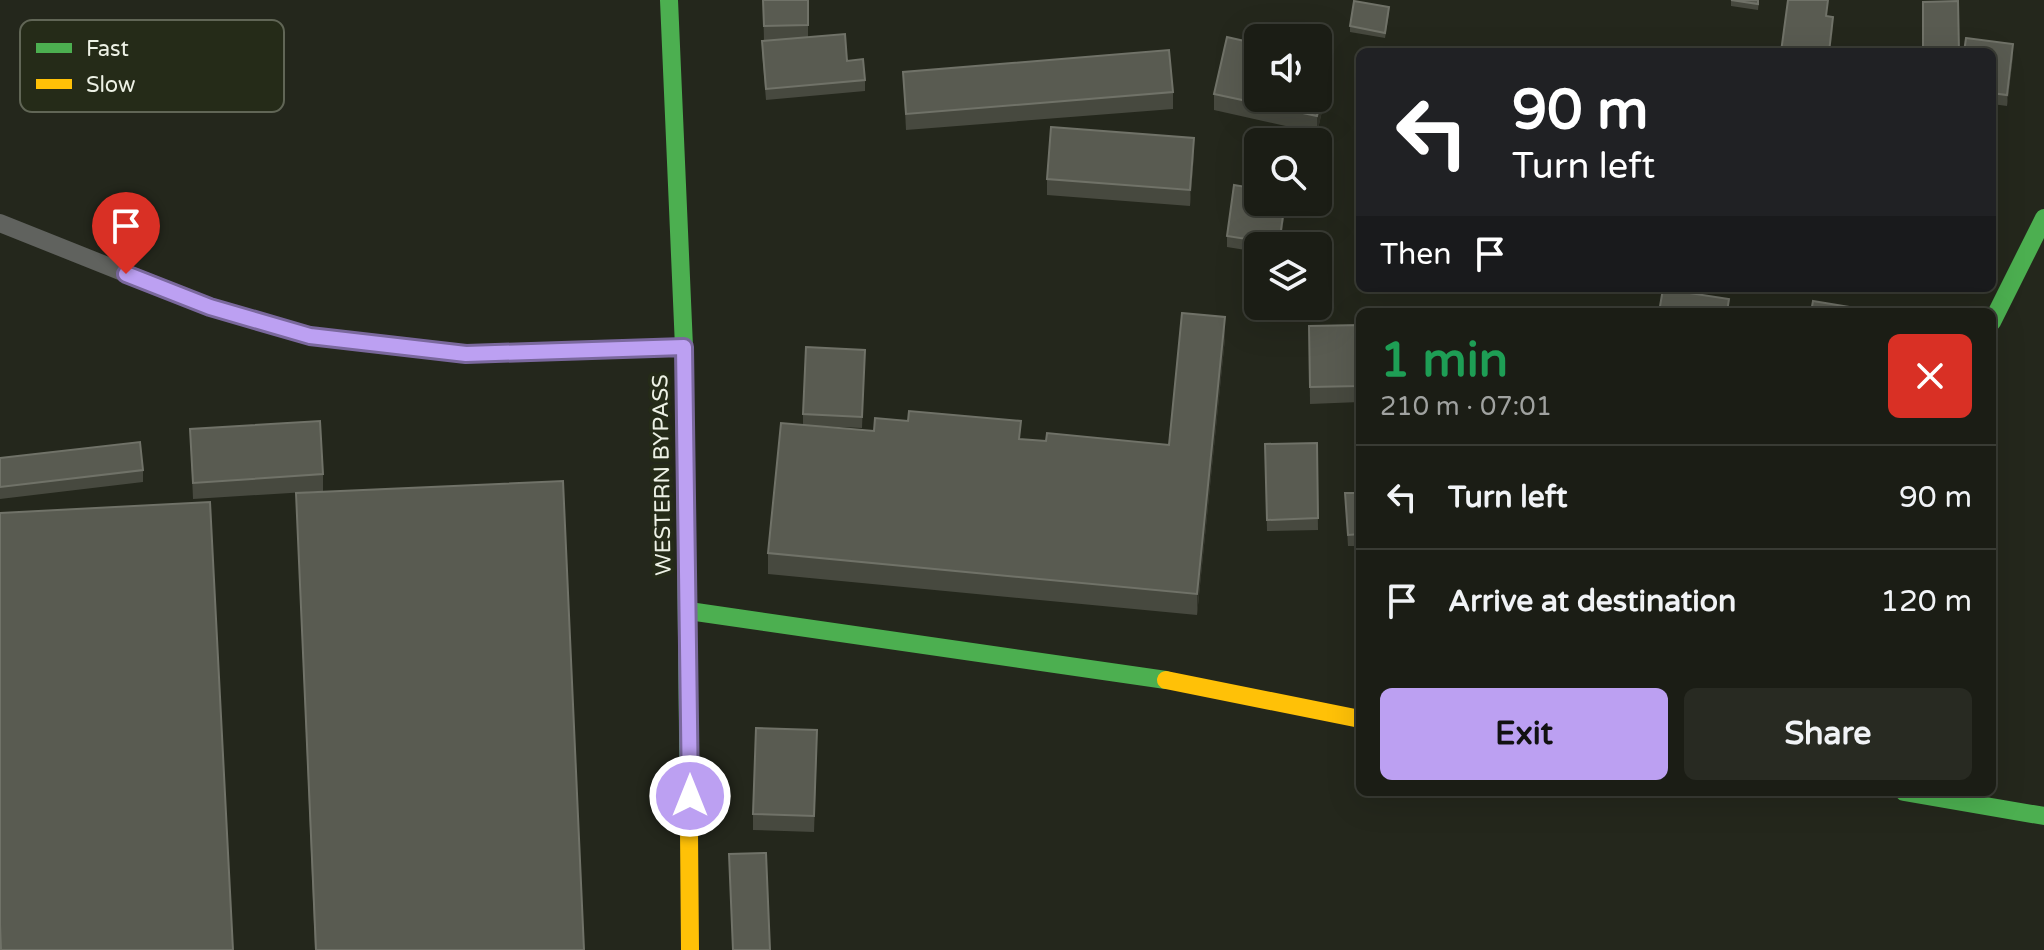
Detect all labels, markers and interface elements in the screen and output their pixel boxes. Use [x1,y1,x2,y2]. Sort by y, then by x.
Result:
legend [20,20,284,112]
map controls [1244,24,1332,320]
button: sound [1244,24,1332,112]
text: Fast [86,36,129,62]
text: Slow [86,72,136,98]
text: 90 m [1512,77,1648,144]
icon: left [1380,80,1484,184]
button: search [1244,128,1332,216]
text: Turn left [1512,145,1655,188]
pin [92,192,160,274]
icon: arrive [104,204,148,248]
button: layers [1244,232,1332,320]
icon: arrive [1468,232,1512,276]
text: Then [1380,236,1452,273]
text: 1 min [1380,332,1508,390]
button: close [1888,334,1972,418]
street label: WESTERN BYPASS [647,374,677,576]
text: 210 m · 07:01 [1380,391,1552,422]
icon: left [1380,475,1424,519]
text: Turn left [1448,479,1567,516]
text: 90 m [1899,479,1972,516]
icon: arrive [1380,579,1424,623]
text: Arrive at destination [1448,583,1736,620]
text: 120 m [1880,583,1972,620]
button: Exit [1380,688,1668,780]
button: Share [1684,688,1972,780]
position arrow [648,754,732,838]

